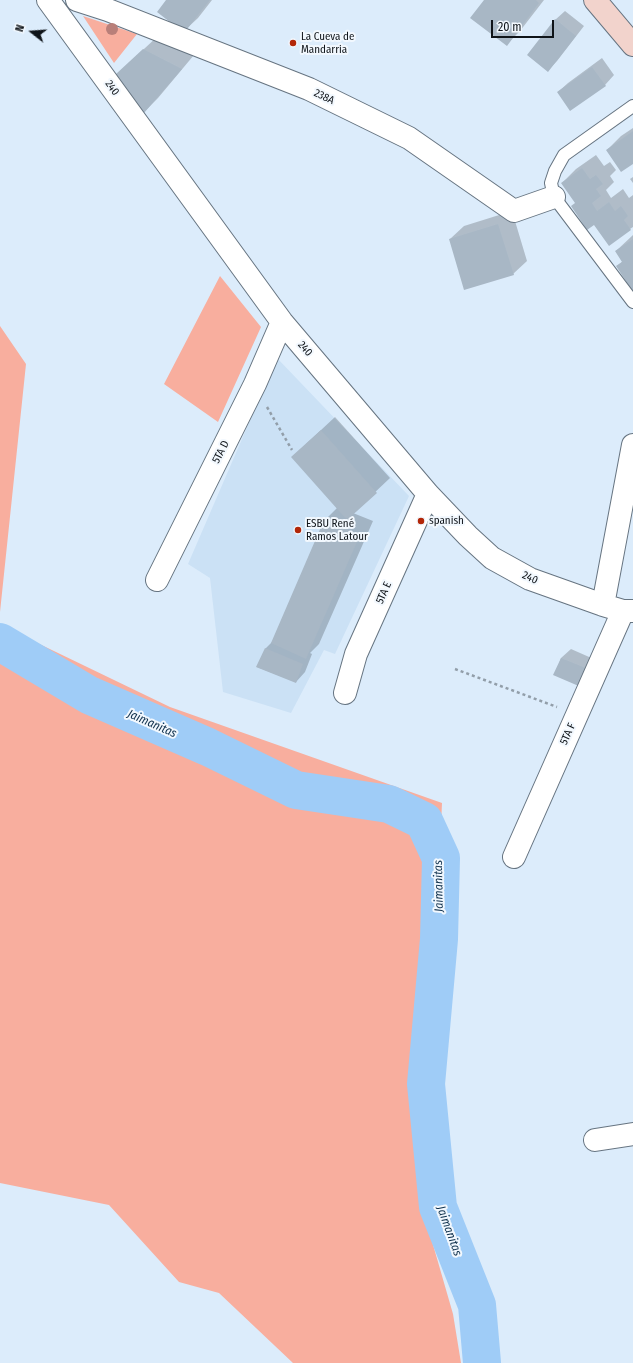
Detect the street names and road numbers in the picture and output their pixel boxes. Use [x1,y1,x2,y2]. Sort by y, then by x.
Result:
street label: 240 [102,78,122,98]
street label: 238A [312,86,336,108]
street label: 240 [295,339,315,359]
street label: 5TA D [210,438,232,466]
street label: 240 [520,569,540,587]
street label: 5TA E [373,580,395,606]
street label: 5TA F [557,721,579,747]

